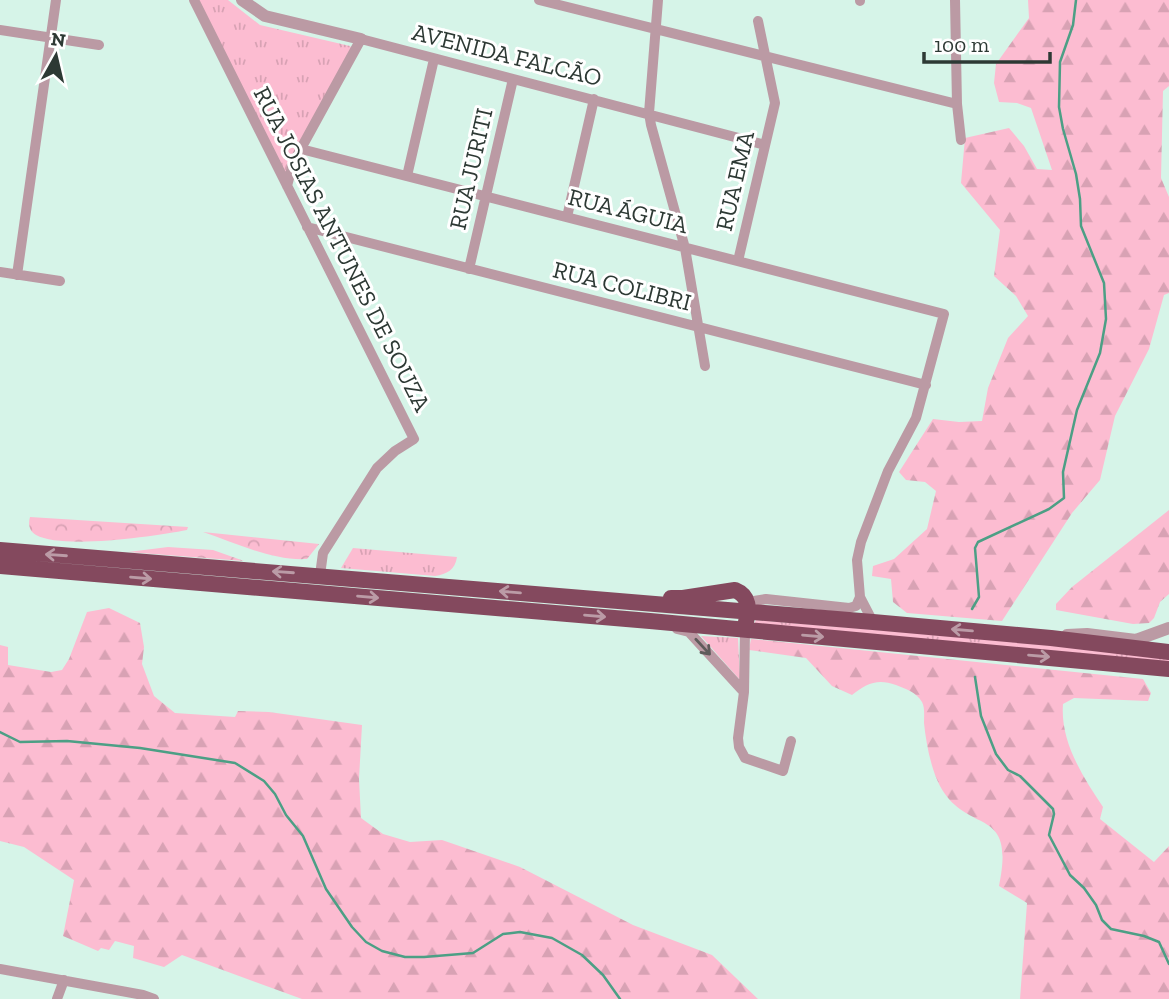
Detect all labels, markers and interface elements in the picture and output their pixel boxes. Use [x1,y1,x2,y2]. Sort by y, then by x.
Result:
street label: AVENIDA FALCÃO [409,17,605,92]
north arrow [21,21,91,91]
scale bar [924,21,1050,65]
text: N [50,27,67,52]
text: 100 m [934,32,989,57]
street label: RUA JOSIAS ANTUNES DE SOUZA [248,82,437,416]
street label: RUA JURITI [442,105,499,232]
street label: RUA EMA [709,128,760,234]
street label: RUA ÁGUIA [565,182,691,239]
street label: RUA COLIBRI [550,254,694,317]
one-way arrow [45,548,68,561]
one-way arrow [272,565,295,578]
one-way arrow [129,572,152,585]
one-way arrow [499,585,521,598]
one-way arrow [356,591,379,604]
one-way arrow [583,610,605,623]
one-way arrow [952,623,974,636]
one-way arrow [801,630,824,643]
one-way arrow [695,638,712,655]
one-way arrow [1028,650,1050,663]

